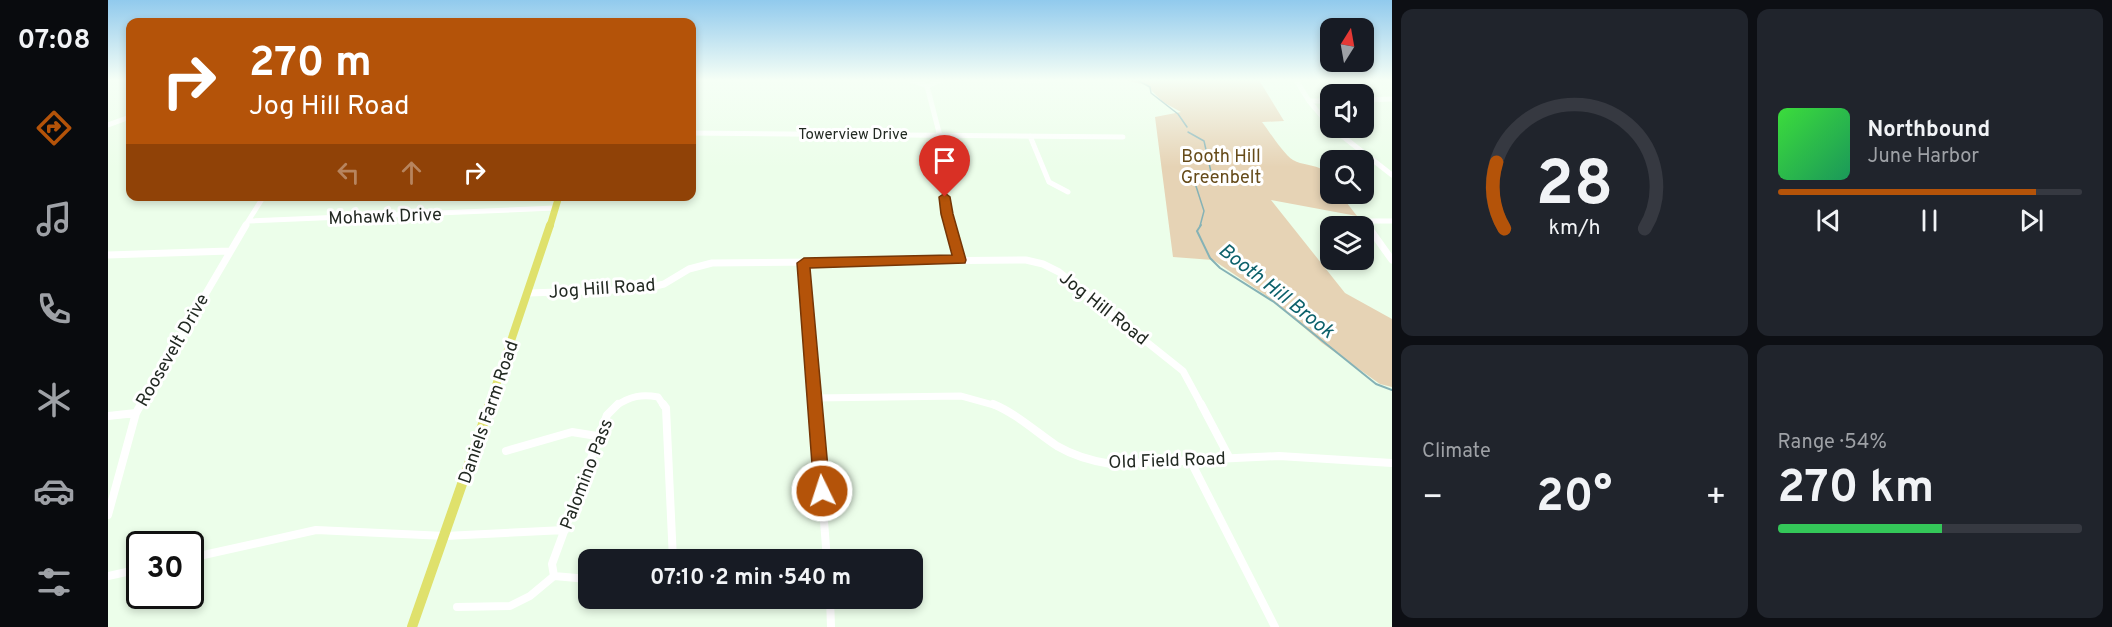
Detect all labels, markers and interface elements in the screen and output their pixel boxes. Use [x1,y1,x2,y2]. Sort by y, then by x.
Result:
north arrow [1320,18,1374,72]
map controls [1320,18,1374,270]
text: 07:08 [17,24,91,58]
text: 270 m [249,38,372,91]
icon: right [150,42,228,120]
button: sound [1320,84,1374,138]
text: Jog Hill Road [249,90,410,124]
icon: directions [33,107,75,149]
text: Northbound [1868,117,1990,144]
street label: Towerview Drive [798,126,908,145]
pin [919,135,970,197]
icon: arrive [928,144,961,177]
text: June Harbor [1868,144,1979,170]
park label: Booth Hill Greenbelt [1181,146,1261,190]
text: 28 [1536,149,1613,228]
button: search [1320,150,1374,204]
icon: left [332,156,365,189]
icon: ahead [395,156,428,189]
icon: right [458,156,491,189]
icon: music [33,198,75,240]
street label: Mohawk Drive [328,204,442,231]
icon: previous [1812,204,1845,237]
icon: pause [1913,204,1946,237]
icon: next [2015,204,2048,237]
button: layers [1320,216,1374,270]
text: km/h [1548,216,1600,243]
water label: Booth Hill Brook [1213,238,1340,346]
street label: Jog Hill Road [1054,267,1152,351]
street label: Jog Hill Road [548,274,656,305]
icon: phone [33,288,75,330]
street label: Roosevelt Drive [132,290,215,411]
street label: Daniels Farm Road [454,338,525,487]
icon: climate [33,379,75,421]
street label: Palomino Pass [556,416,619,533]
text: Range · 54% [1778,430,1887,456]
text: Climate [1422,439,1491,465]
street label: Old Field Road [1108,448,1226,475]
position arrow [790,459,854,523]
text: 270 km [1778,461,1934,518]
icon: car [33,470,75,512]
text: 20° [1536,470,1612,527]
text: − [1422,478,1443,520]
text: + [1705,478,1726,520]
speed limit sign: 30 [126,531,204,609]
icon: filters [33,561,75,603]
text: 07:10 · 2 min · 540 m [650,565,851,592]

